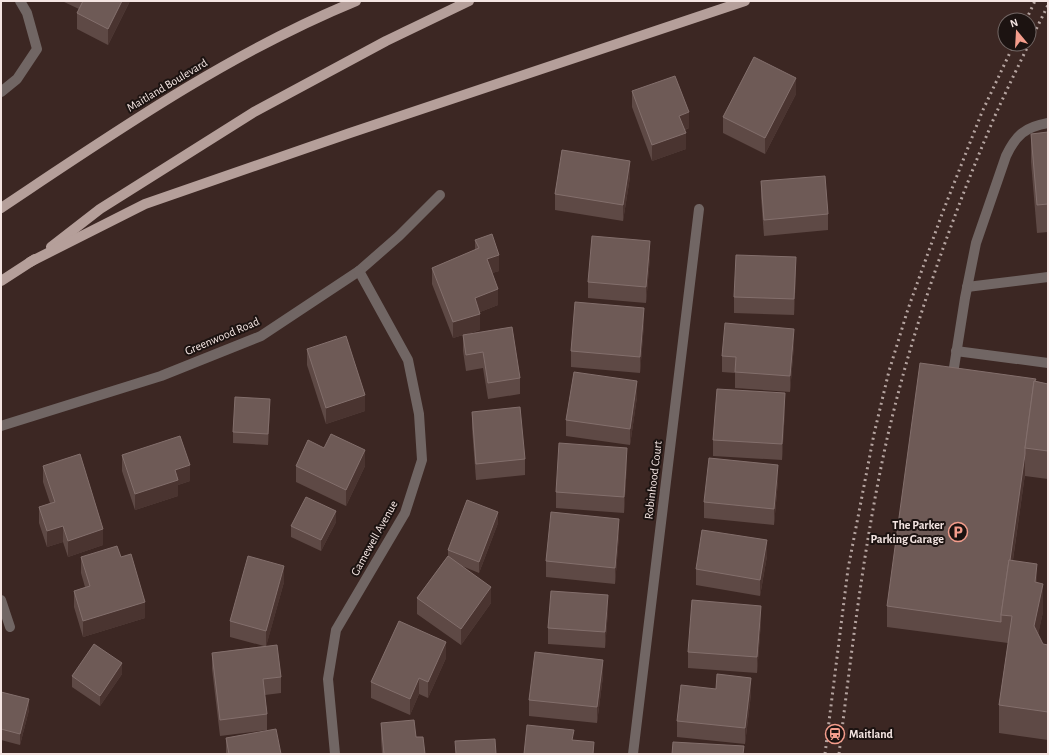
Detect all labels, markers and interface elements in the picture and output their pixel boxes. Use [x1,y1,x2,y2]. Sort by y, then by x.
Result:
north arrow [997,12,1037,52]
text: N [1009,17,1019,29]
street label: Maitland Boulevard [125,56,209,114]
street label: Greenwood Road [183,315,261,357]
street label: Robinhood Court [642,440,664,520]
street label: Gamewell Avenue [348,498,400,578]
place label: The Parker Parking Garage [870,519,945,545]
parking icon: The Parker Parking Garage [947,521,969,543]
station icon: Maitland [824,723,846,745]
place label: Maitland [849,728,894,740]

